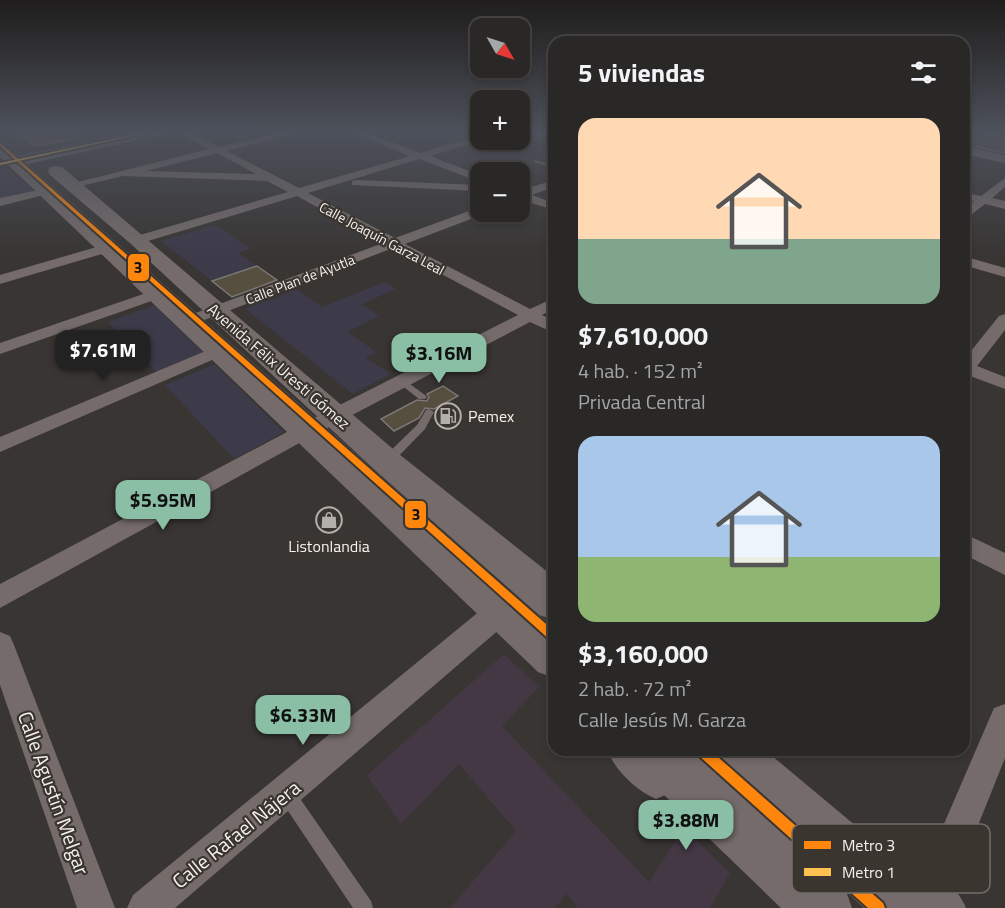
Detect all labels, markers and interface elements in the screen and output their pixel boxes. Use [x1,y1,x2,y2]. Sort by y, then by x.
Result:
north arrow [470,18,530,78]
map controls [470,18,530,222]
text: 5 viviendas [578,53,705,92]
icon: filters [907,56,940,89]
button: + [470,90,530,150]
icon: home [705,157,813,265]
button: − [470,162,530,222]
street label: Calle Joaquín Garza Leal [316,196,448,280]
street label: Calle Plan de Ayutla [242,249,358,309]
line badge: 3 [127,253,150,282]
text: 3 [134,255,142,279]
street label: Avenida Félix Uresti Gómez [202,297,356,435]
text: $7,610,000 [578,316,708,355]
pin: $7.61M [54,330,152,381]
pin: $3.16M [390,333,488,384]
text: $7.61M [69,334,137,365]
text: $3.16M [405,337,473,368]
text: 4 hab. · 152 m² [578,355,703,386]
text: Privada Central [578,386,706,417]
fuel station icon: Pemex [433,401,463,431]
place label: Pemex [468,404,514,428]
icon: home [705,475,813,583]
pin: $5.95M [114,480,212,531]
text: $5.95M [129,484,197,515]
line badge: 3 [404,500,427,529]
text: 3 [412,502,420,526]
shop icon: Listonlandia [314,505,344,535]
place label: Listonlandia [288,534,370,558]
text: $3,160,000 [578,634,708,673]
text: 2 hab. · 72 m² [578,673,691,704]
pin: $6.33M [254,695,352,746]
text: $6.33M [269,699,337,730]
text: Calle Jesús M. Garza [578,704,746,735]
street label: Calle Agustín Melgar [10,707,98,879]
street label: Calle Rafael Nájera [165,772,307,896]
pin: $3.88M [637,800,735,851]
text: $3.88M [652,804,720,835]
legend [792,824,990,893]
text: Metro 3 [842,833,895,857]
text: Metro 1 [842,860,895,884]

